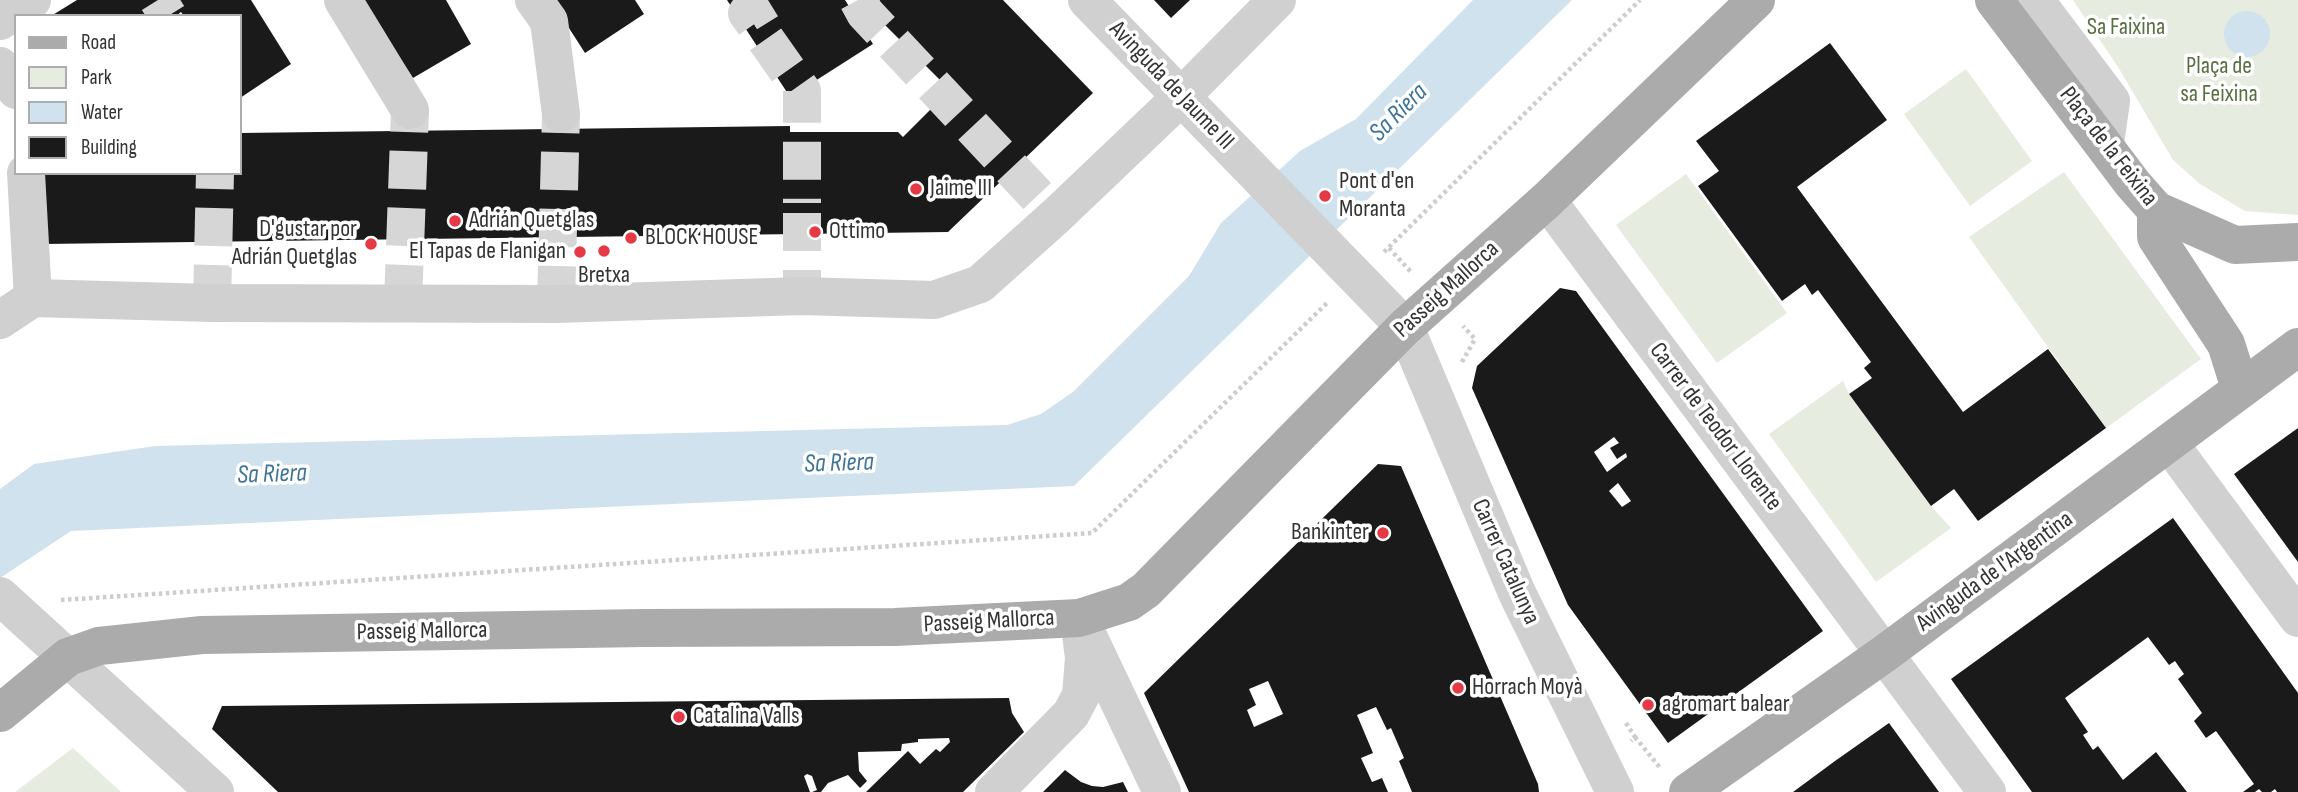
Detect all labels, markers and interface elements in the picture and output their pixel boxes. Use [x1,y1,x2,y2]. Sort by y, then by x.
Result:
legend [14,14,242,175]
park label: Sa Faixina [2087,14,2165,42]
street label: Avinguda de Jaume III [1102,16,1240,156]
text: Road [81,30,116,55]
park label: Plaça de sa Feixina [2180,53,2258,109]
text: Park [81,65,112,90]
water label: Sa Riera [1363,77,1435,149]
street label: Plaça de la Feixina [2053,82,2163,212]
text: Water [81,100,123,125]
text: Building [81,135,137,160]
place label: Pont d'en Moranta [1339,168,1414,224]
place label: Jaime III [930,175,992,203]
marker: Jaime III [908,181,924,197]
marker: Pont d'en Moranta [1317,188,1333,204]
place label: Adrián Quetglas [469,207,594,235]
marker: Adrián Quetglas [447,213,463,229]
place label: D'gustar por Adrián Quetglas [232,216,357,272]
place label: Ottimo [829,218,885,246]
place label: BLOCK HOUSE [645,224,758,252]
marker: Ottimo [807,224,823,240]
marker: BLOCK HOUSE [623,230,639,246]
street label: Passeig Mallorca [1389,235,1505,345]
marker: D'gustar por Adrián Quetglas [363,236,379,252]
place label: El Tapas de Flanigan [409,238,566,266]
marker: Bretxa [596,243,612,259]
marker: El Tapas de Flanigan [572,244,588,260]
place label: Bretxa [578,262,630,290]
street label: Carrer de Teodor Llorente [1642,337,1788,517]
water label: Sa Riera [804,447,874,481]
water label: Sa Riera [237,458,307,492]
street label: Carrer Catalunya [1465,495,1545,629]
street label: Avinguda de l'Argentina [1911,506,2079,638]
place label: Bankinter [1291,519,1369,547]
marker: Bankinter [1375,525,1391,541]
street label: Passeig Mallorca [923,604,1055,640]
street label: Passeig Mallorca [356,616,488,648]
place label: Horrach Moyà [1472,674,1583,702]
marker: Horrach Moyà [1450,680,1466,696]
place label: agromart balear [1662,691,1790,719]
marker: agromart balear [1640,697,1656,713]
place label: Catalina Valls [693,703,800,731]
marker: Catalina Valls [671,709,687,725]

